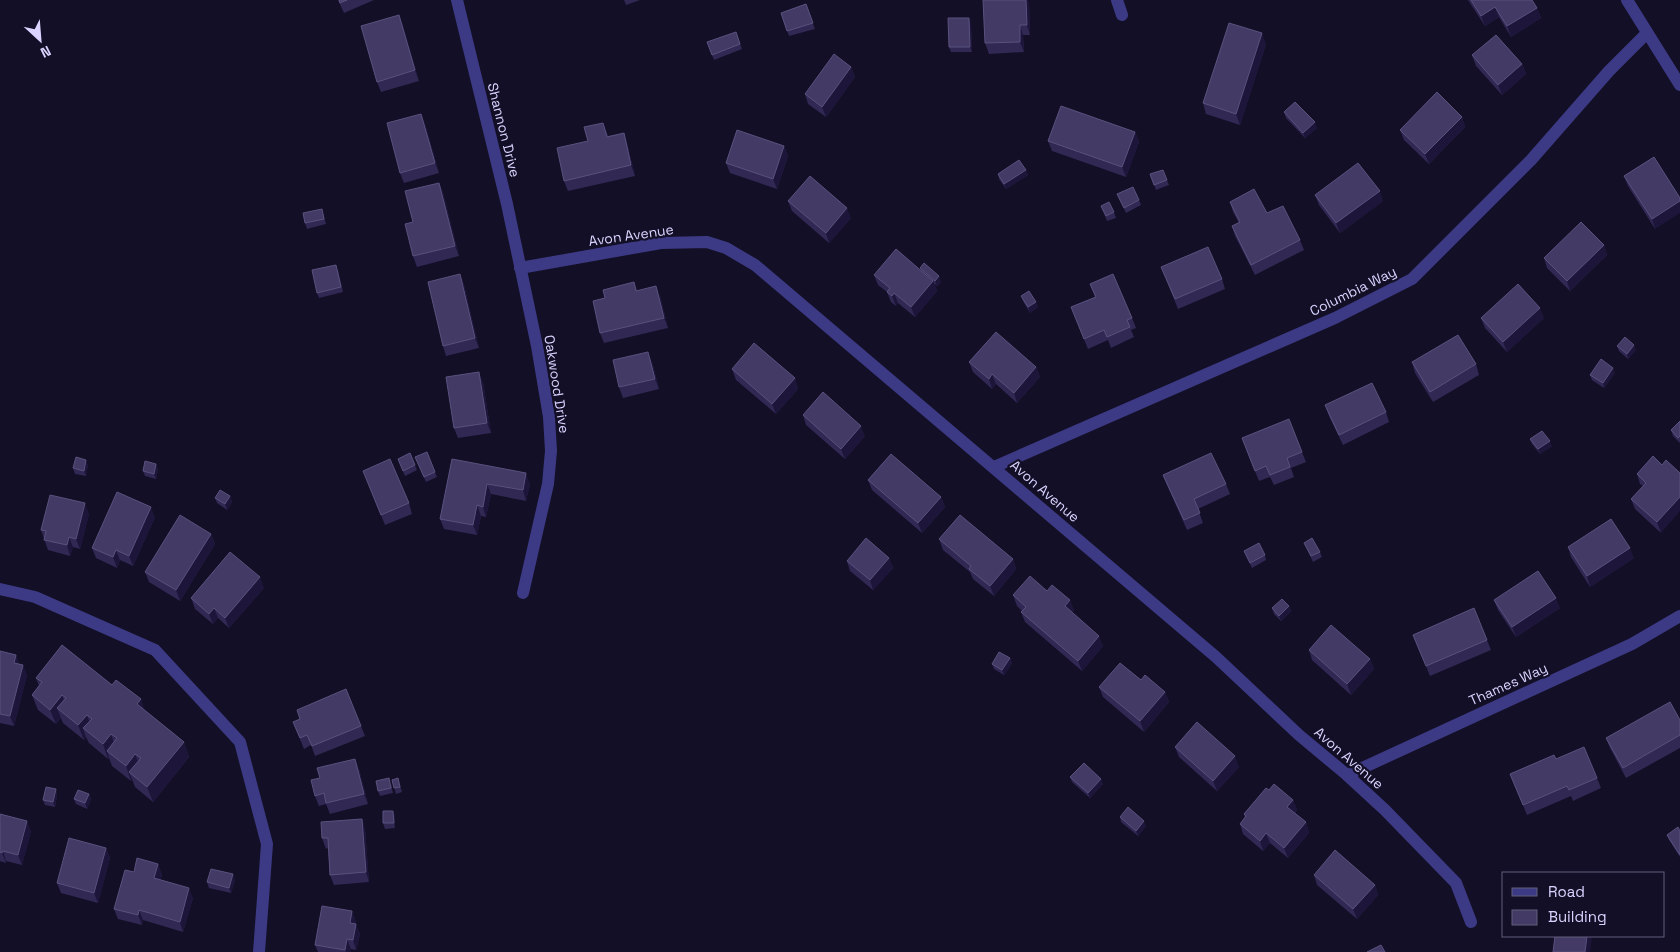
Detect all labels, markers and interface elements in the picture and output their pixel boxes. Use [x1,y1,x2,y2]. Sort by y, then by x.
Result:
north arrow [15,15,65,65]
text: N [38,42,54,62]
street label: Shannon Drive [484,81,524,179]
street label: Avon Avenue [587,220,675,250]
street label: Columbia Way [1307,262,1399,320]
street label: Oakwood Drive [540,333,574,435]
street label: Avon Avenue [1007,456,1083,526]
street label: Thames Way [1466,659,1550,709]
street label: Avon Avenue [1311,723,1387,793]
legend [1502,872,1665,937]
text: Road [1548,882,1585,901]
text: Building [1548,907,1607,926]

